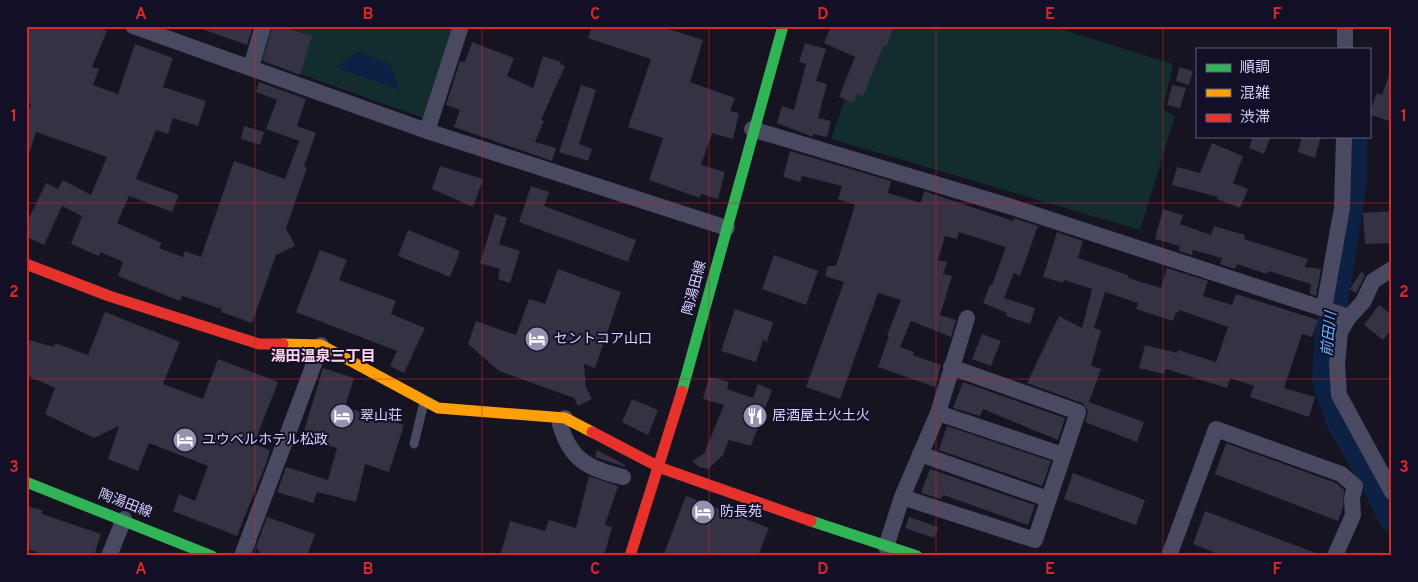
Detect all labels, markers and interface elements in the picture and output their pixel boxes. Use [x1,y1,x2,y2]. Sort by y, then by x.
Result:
text: A [135,5,147,25]
text: B [362,5,374,25]
text: C [590,5,600,25]
text: D [817,5,829,25]
text: E [1045,5,1055,25]
text: F [1272,5,1282,25]
legend [1196,48,1370,138]
text: 順調 [1240,59,1270,78]
text: 混雑 [1240,85,1270,104]
text: 1 [11,107,17,127]
text: 1 [1401,107,1407,127]
text: 渋滞 [1240,109,1270,128]
street label: 陶湯田線 [680,259,710,317]
text: 2 [9,283,19,303]
text: 2 [1399,283,1409,303]
water label: 前田川 [1318,309,1342,357]
hotel icon: セントコア山口 [524,326,550,352]
place label: セントコア山口 [554,331,652,348]
district label: 湯田温泉三丁目 [270,348,376,367]
hotel icon: 翠山荘 [329,403,355,429]
restaurant icon: 居酒屋土火土火 [742,403,768,429]
place label: 翠山荘 [360,408,402,425]
place label: 居酒屋土火土火 [772,408,870,425]
hotel icon: ユウベルホテル松政 [172,427,198,453]
place label: ユウベルホテル松政 [202,432,328,449]
text: 3 [9,458,19,478]
text: 3 [1399,458,1409,478]
street label: 陶湯田線 [96,486,154,522]
hotel icon: 防長苑 [690,499,716,525]
place label: 防長苑 [720,504,762,521]
text: A [135,560,147,580]
text: B [362,560,374,580]
text: C [590,560,600,580]
text: D [817,560,829,580]
text: E [1045,560,1055,580]
text: F [1272,560,1282,580]

